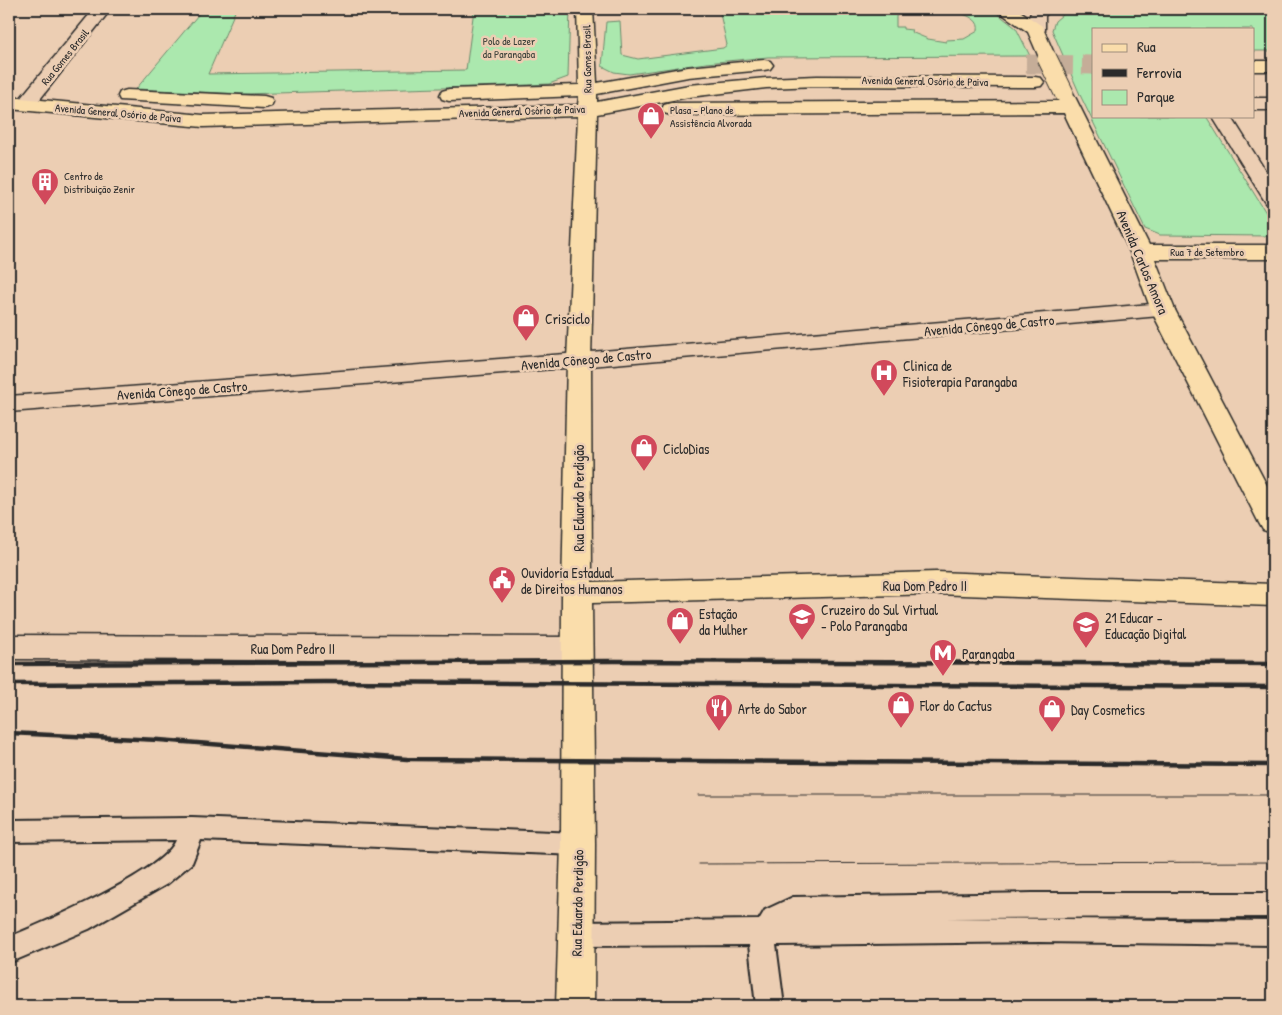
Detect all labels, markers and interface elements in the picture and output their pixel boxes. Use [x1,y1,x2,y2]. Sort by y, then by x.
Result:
street label: Rua Gomes Brasil [579,25,595,93]
street label: Rua Gomes Brasil [38,26,92,88]
legend [1092,28,1254,118]
park label: Polo de Lazer da Parangaba [483,34,536,61]
text: Rua [1137,36,1156,57]
text: Ferrovia [1136,62,1182,83]
street label: Avenida General Osório de Paiva [862,73,989,89]
text: Parque [1137,86,1175,107]
street label: Avenida General Osório de Paiva [55,101,182,126]
shop icon: Plasa - Plano de Assistência Alvorada [636,101,666,140]
street label: Avenida General Osório de Paiva [459,102,586,120]
place label: Plasa - Plano de Assistência Alvorada [670,103,752,130]
building icon: Centro de Distribuição Zenir [30,167,60,206]
place label: Centro de Distribuição Zenir [64,169,136,196]
street label: Avenida Carlos Amora [1113,207,1174,317]
street label: Rua 7 de Setembro [1170,245,1244,259]
shop icon: Crisciclo [511,303,541,342]
place label: Crisciclo [545,309,590,328]
street label: Avenida Cônego de Castro [923,310,1055,341]
street label: Avenida Cônego de Castro [520,344,652,375]
place label: Clinica de Fisioterapia Parangaba [902,356,1018,392]
hospital icon: Clinica de Fisioterapia Parangaba [869,358,899,397]
street label: Avenida Cônego de Castro [116,376,248,405]
shop icon: CicloDias [629,433,659,472]
place label: CicloDias [663,439,709,458]
street label: Rua Eduardo Perdigão [569,444,589,551]
place label: Ouvidoria Estadual de Direitos Humanos [521,563,623,598]
public building icon: Ouvidoria Estadual de Direitos Humanos [487,565,517,604]
street label: Rua Dom Pedro II [883,576,967,595]
place label: Cruzeiro do Sul Virtual - Polo Parangaba [821,600,938,636]
school or university icon: Cruzeiro do Sul Virtual - Polo Parangaba [787,602,817,641]
place label: Estação da Mulher [699,604,748,639]
shop icon: Estação da Mulher [665,606,695,645]
place label: 21 Educar – Educação Digital [1105,608,1186,644]
school or university icon: 21 Educar – Educação Digital [1071,610,1101,649]
metro station icon: Parangaba [928,638,958,677]
street label: Rua Dom Pedro II [251,639,335,658]
place label: Parangaba [962,644,1015,664]
shop icon: Flor do Cactus [886,690,916,729]
restaurant icon: Arte do Sabor [704,693,734,732]
shop icon: Day Cosmetics [1037,694,1067,733]
place label: Flor do Cactus [919,696,992,715]
place label: Arte do Sabor [738,699,807,718]
place label: Day Cosmetics [1071,700,1145,720]
street label: Rua Eduardo Perdigão [567,849,588,957]

